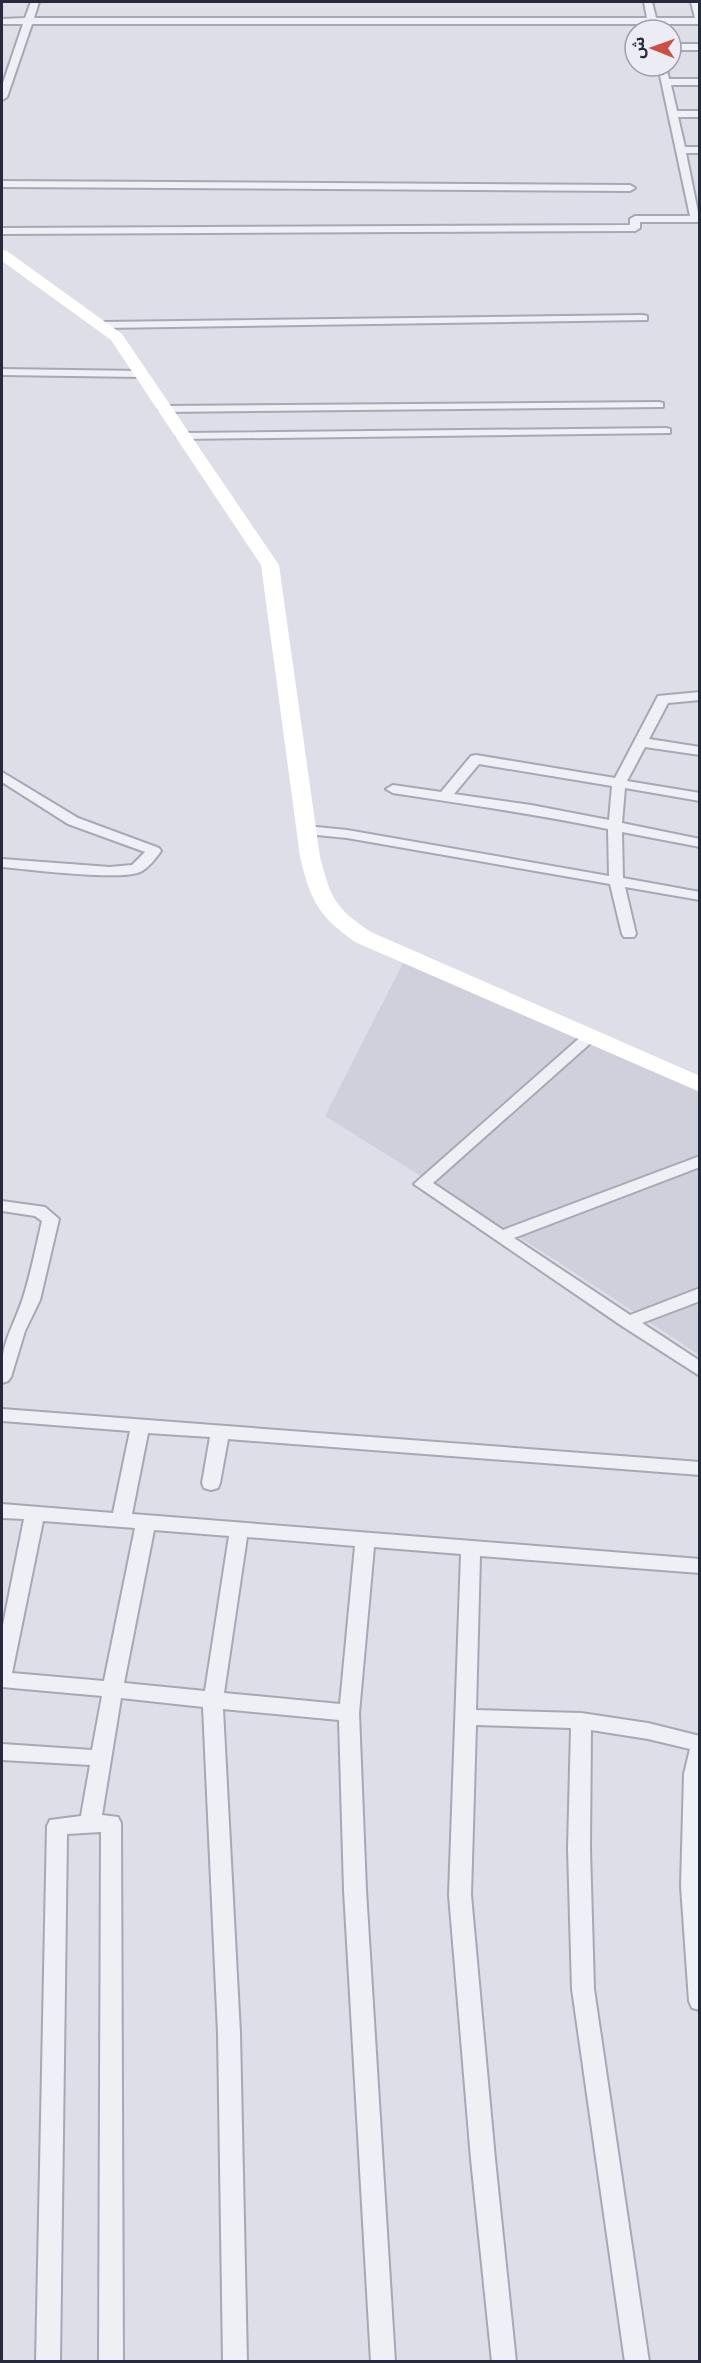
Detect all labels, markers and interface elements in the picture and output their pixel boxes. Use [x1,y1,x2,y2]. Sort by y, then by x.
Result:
north arrow [623,18,683,78]
text: ش [629,37,648,59]

